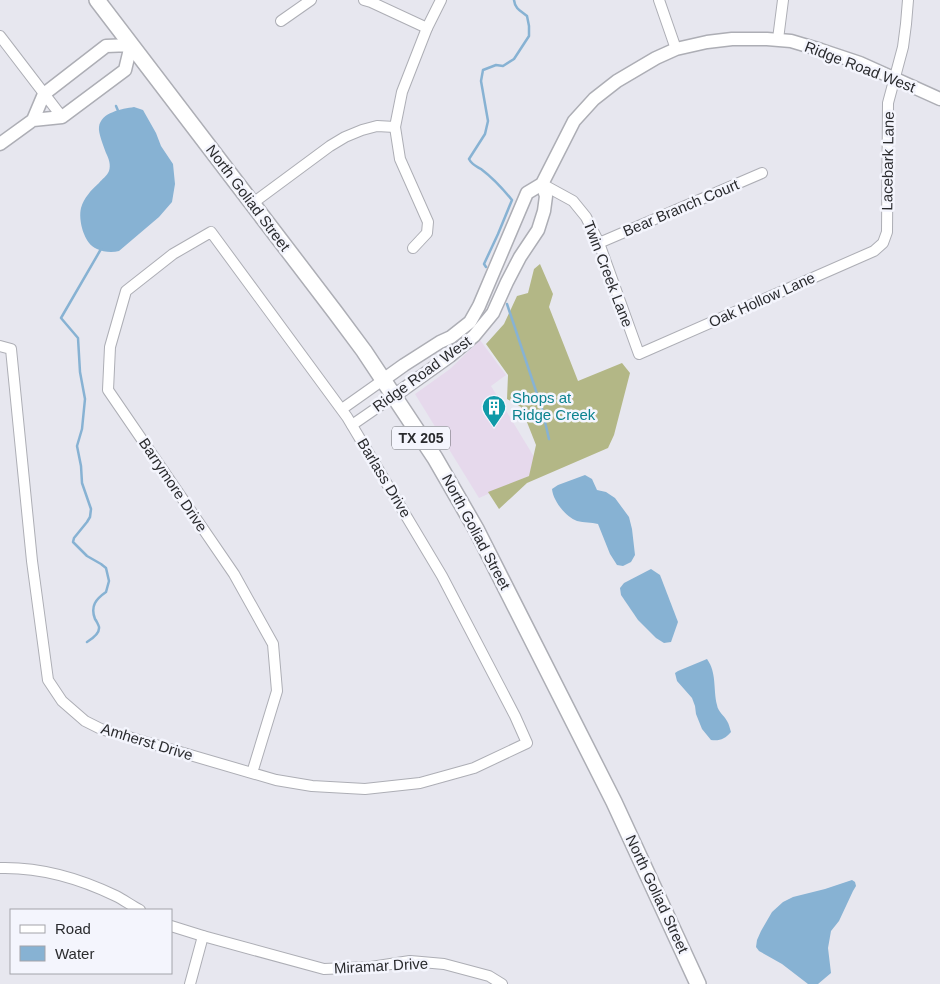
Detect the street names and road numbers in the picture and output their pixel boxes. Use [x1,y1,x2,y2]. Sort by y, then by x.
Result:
street label: Ridge Road West [802,38,919,96]
street label: Lacebark Lane [878,111,897,211]
street label: North Goliad Street [203,141,294,255]
street label: Bear Branch Court [620,175,742,240]
street label: Twin Creek Lane [580,218,637,329]
street label: Oak Hollow Lane [706,269,817,331]
street label: Ridge Road West [369,332,475,415]
road number: TX 205 [392,426,450,449]
street label: Barrymore Drive [136,435,211,535]
street label: Barlass Drive [354,435,415,520]
street label: North Goliad Street [439,471,514,593]
street label: Amherst Drive [99,720,195,764]
street label: North Goliad Street [623,832,693,956]
street label: Miramar Drive [334,955,428,976]

